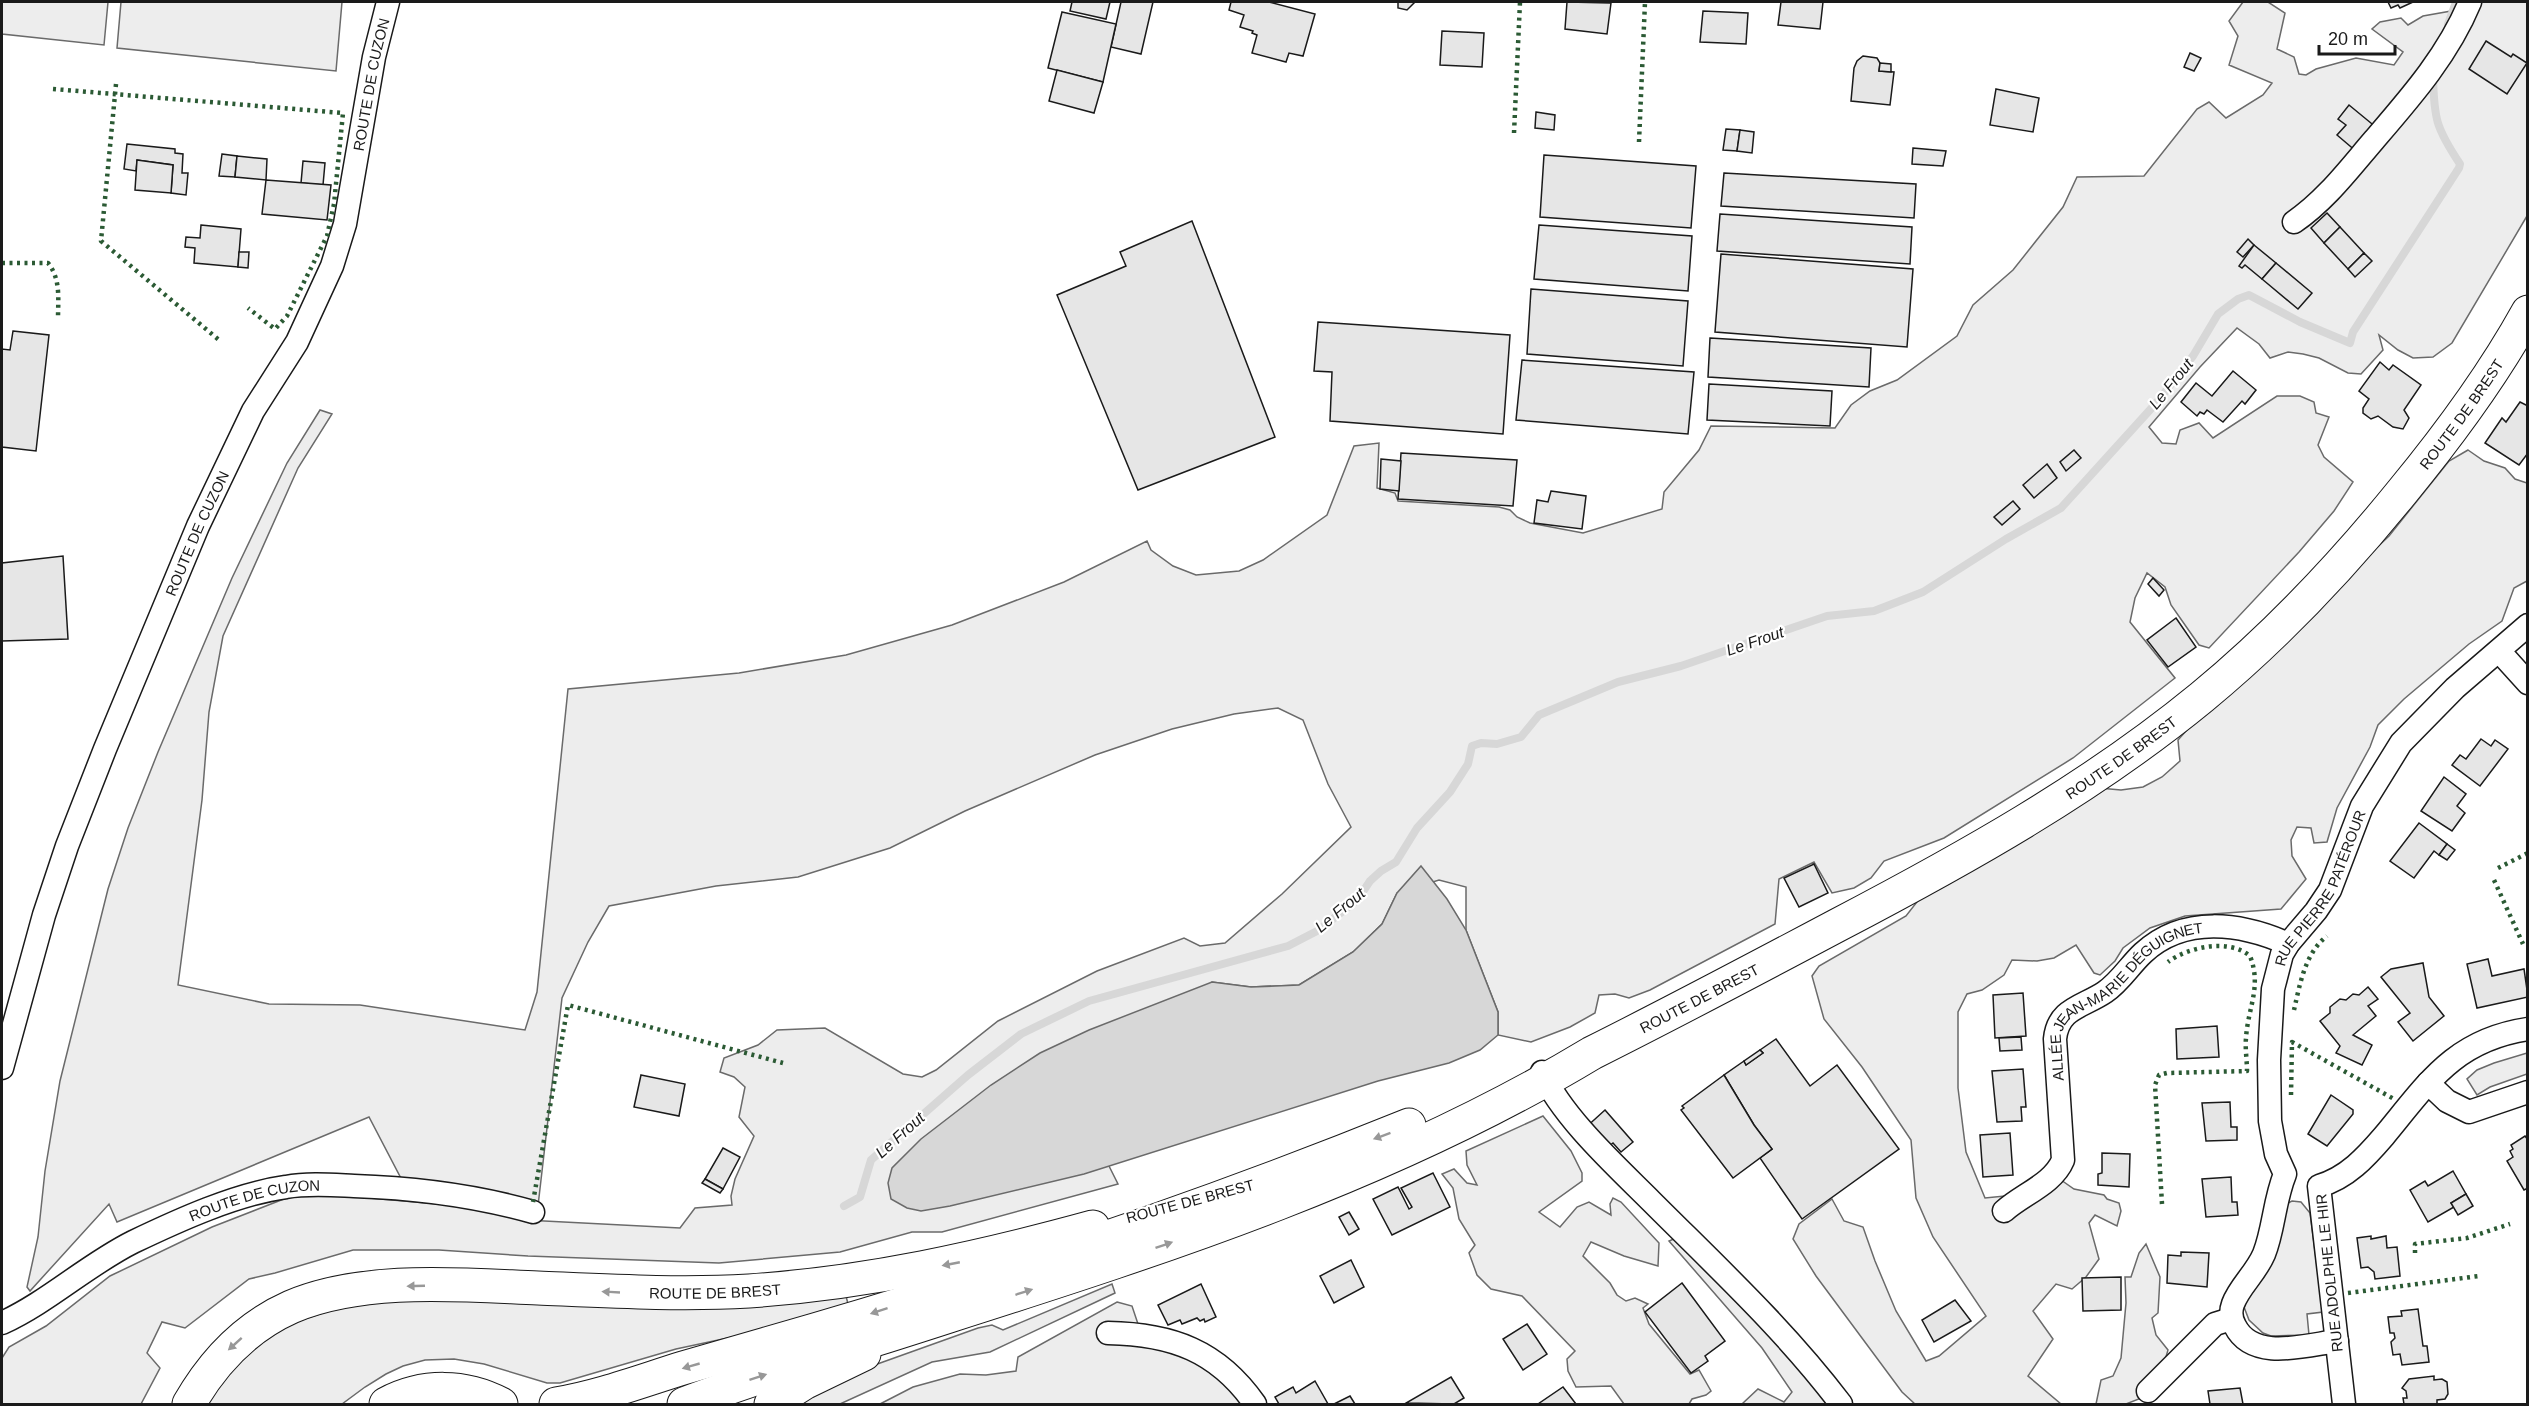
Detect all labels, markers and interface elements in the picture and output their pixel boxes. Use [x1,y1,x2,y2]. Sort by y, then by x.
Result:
street label: ROUTE DE CUZON [349,16,392,152]
scale bar [2319,18,2396,56]
text: 20 m [2328,29,2368,49]
water label: Le Frout [2146,355,2197,413]
street label: ROUTE DE BREST [2416,356,2506,472]
street label: ROUTE DE CUZON [161,468,232,598]
water label: Le Frout [1724,623,1786,659]
street label: ROUTE DE BREST [2062,712,2180,802]
street label: RUE PIERRE PATÉROUR [2271,807,2368,968]
water label: Le Frout [1312,884,1369,936]
street label: ALLÉE JEAN-MARIE DÉGUIGNET [2046,918,2204,1081]
street label: ROUTE DE BREST [1637,960,1761,1036]
water label: Le Frout [872,1108,928,1161]
one-way arrow [1373,1131,1391,1141]
street label: ROUTE DE CUZON [186,1176,320,1224]
street label: ROUTE DE BREST [1124,1176,1256,1226]
street label: RUE ADOLPHE LE HIR [2312,1193,2346,1353]
one-way arrow [1155,1240,1173,1249]
one-way arrow [942,1259,960,1269]
street label: ROUTE DE BREST [649,1280,782,1301]
one-way arrow [407,1281,426,1291]
one-way arrow [601,1287,620,1296]
one-way arrow [1015,1287,1033,1297]
one-way arrow [870,1307,888,1316]
one-way arrow [228,1337,243,1350]
one-way arrow [682,1361,701,1371]
one-way arrow [749,1372,767,1382]

